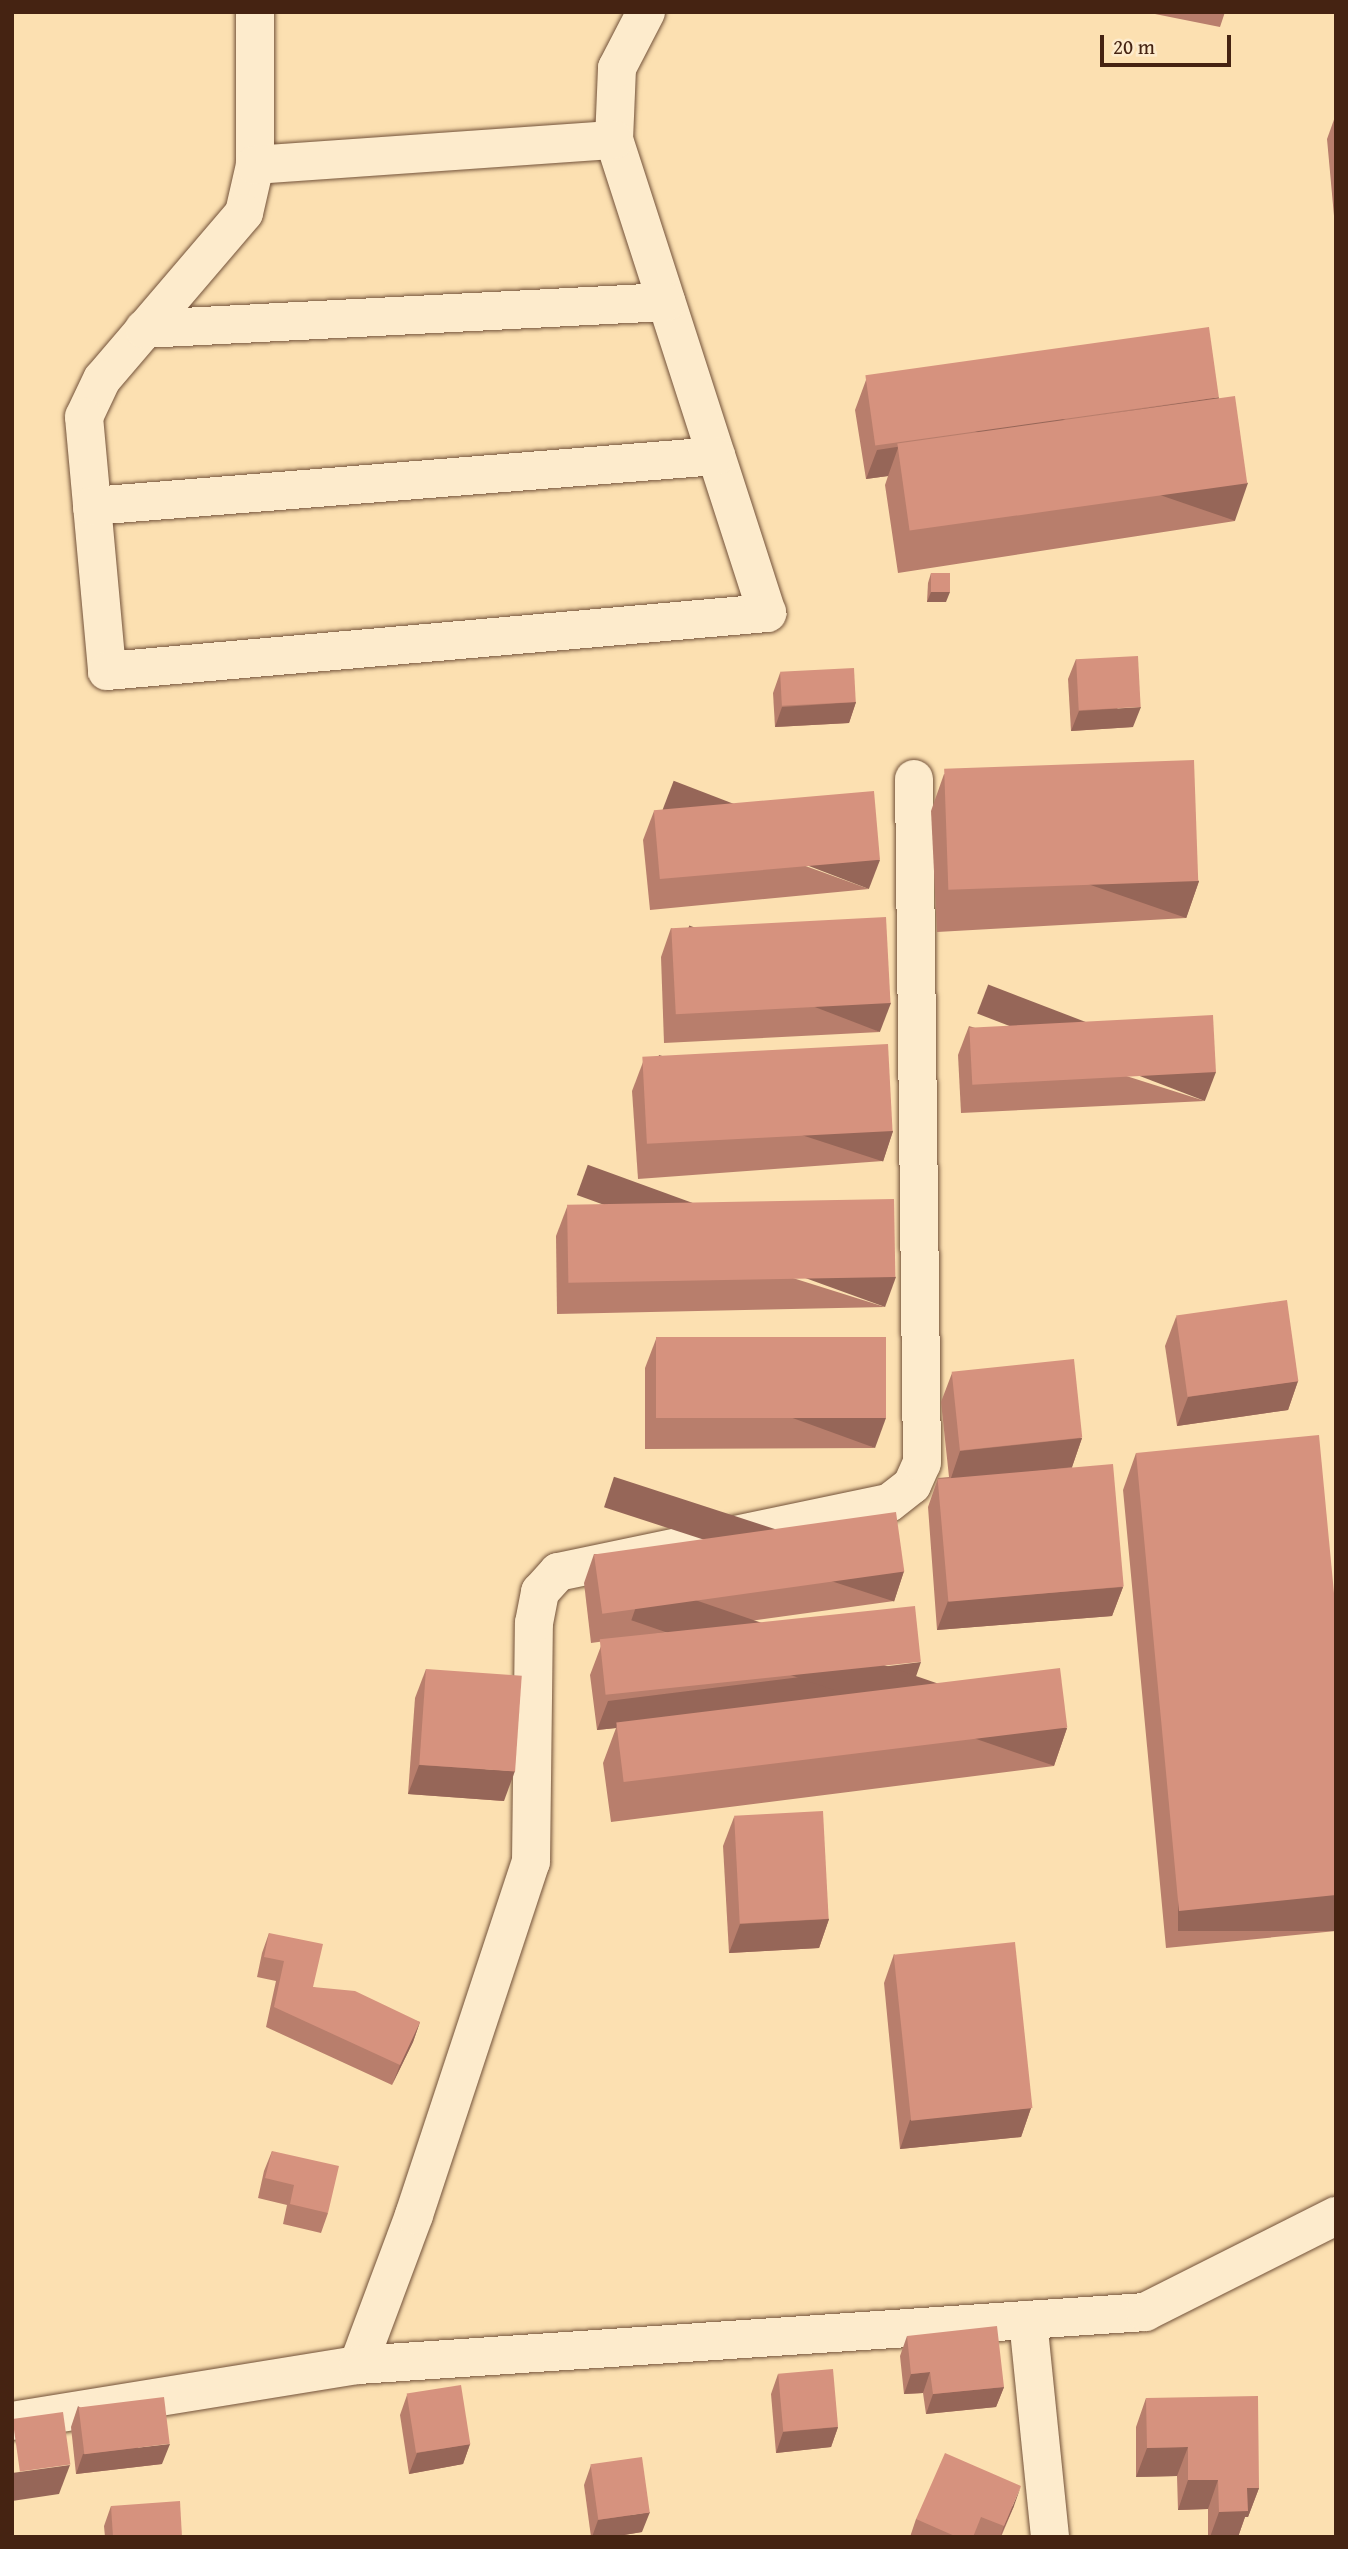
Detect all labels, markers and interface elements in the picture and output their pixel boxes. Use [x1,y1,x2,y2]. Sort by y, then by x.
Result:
scale bar [1103,21,1234,65]
text: 20 m [1113,31,1155,62]

